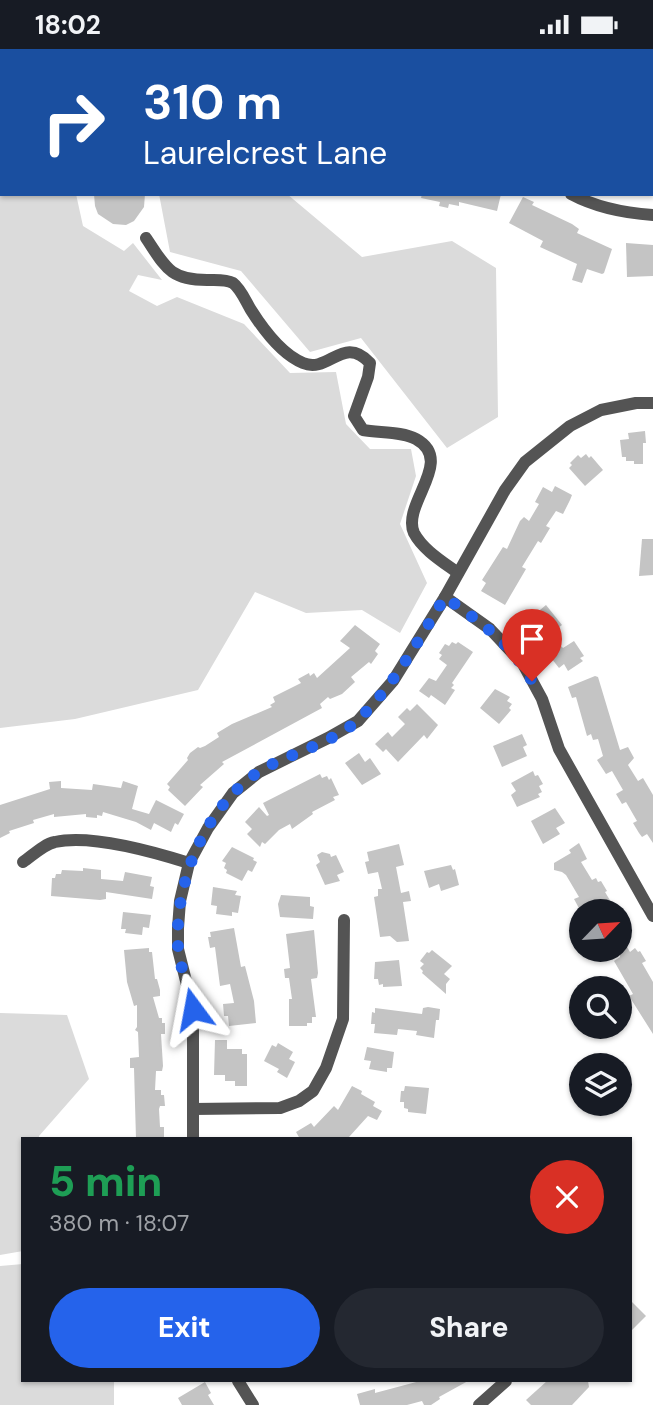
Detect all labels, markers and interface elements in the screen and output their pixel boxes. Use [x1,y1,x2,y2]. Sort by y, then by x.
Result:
text: 18:02 [35,8,101,42]
text: 310 m [143,70,282,134]
icon: right [28,77,119,168]
text: Laurelcrest Lane [143,132,387,174]
pin [502,609,562,681]
icon: arrive [513,620,551,658]
north arrow [569,899,632,963]
map controls [569,899,632,1116]
position arrow [156,972,230,1046]
button: search [569,976,632,1039]
button: layers [569,1053,632,1116]
text: 5 min [49,1154,162,1209]
button: close [530,1160,604,1234]
text: 380 m · 18:07 [49,1208,189,1238]
button: Exit [49,1288,320,1368]
button: Share [334,1288,604,1368]

